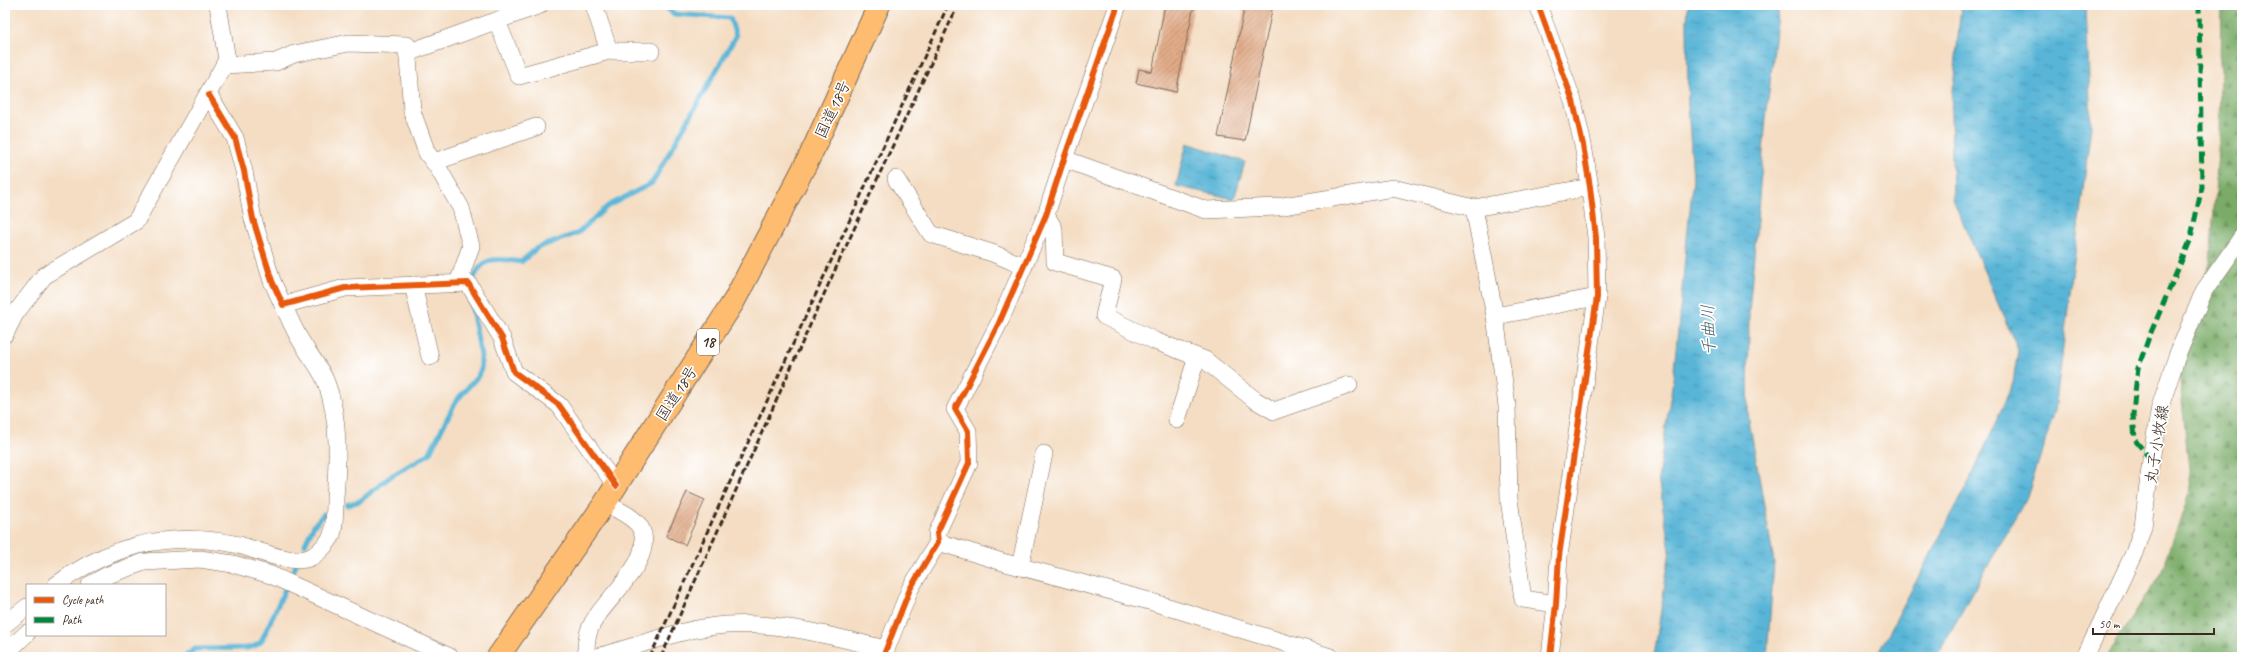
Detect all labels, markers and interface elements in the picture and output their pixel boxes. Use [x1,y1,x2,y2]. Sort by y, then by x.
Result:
street label: 国道18号 [811,77,855,142]
water label: 千曲川 [1697,304,1720,356]
road number: 18 [697,329,719,355]
street label: 国道18号 [651,362,702,425]
street label: 丸子小牧線 [2141,403,2173,485]
legend [26,584,166,636]
text: Cycle path [62,592,104,608]
scale bar [2093,610,2214,636]
text: Path [62,612,82,628]
text: 50 m [2099,616,2121,632]

